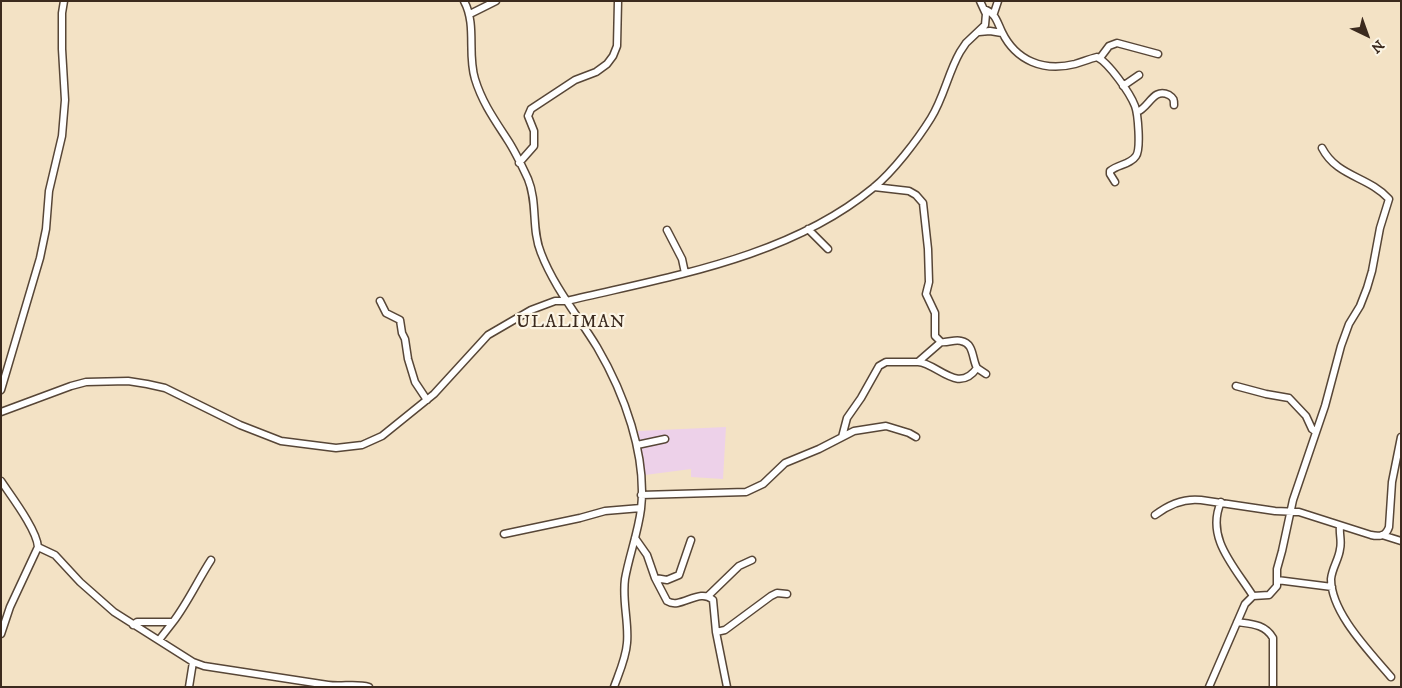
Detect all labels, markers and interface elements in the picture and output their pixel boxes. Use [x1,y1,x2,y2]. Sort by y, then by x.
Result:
north arrow [1342,10,1392,60]
text: N [1367,36,1387,57]
district label: ULALIMAN [515,312,627,334]

